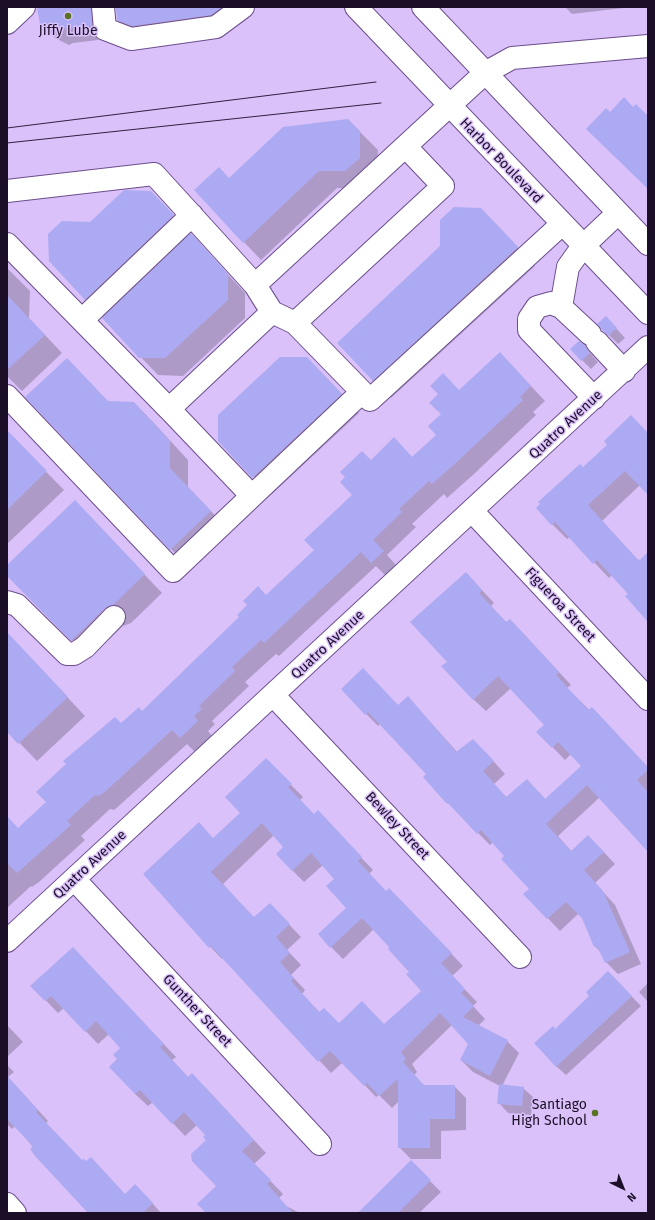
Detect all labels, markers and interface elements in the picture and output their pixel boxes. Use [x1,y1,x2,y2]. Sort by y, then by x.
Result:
marker: Jiffy Lube [63,11,73,21]
place label: Jiffy Lube [38,23,98,39]
street label: Harbor Boulevard [456,115,546,207]
street label: Quatro Avenue [526,387,606,463]
street label: Figueroa Street [521,564,599,646]
street label: Quatro Avenue [288,607,368,683]
street label: Bewley Street [361,789,433,863]
street label: Quatro Avenue [50,827,130,903]
street label: Gunther Street [159,971,235,1051]
place label: Santiago High School [511,1097,587,1130]
marker: Santiago High School [590,1108,600,1118]
north arrow [603,1168,643,1208]
text: N [624,1190,639,1204]

